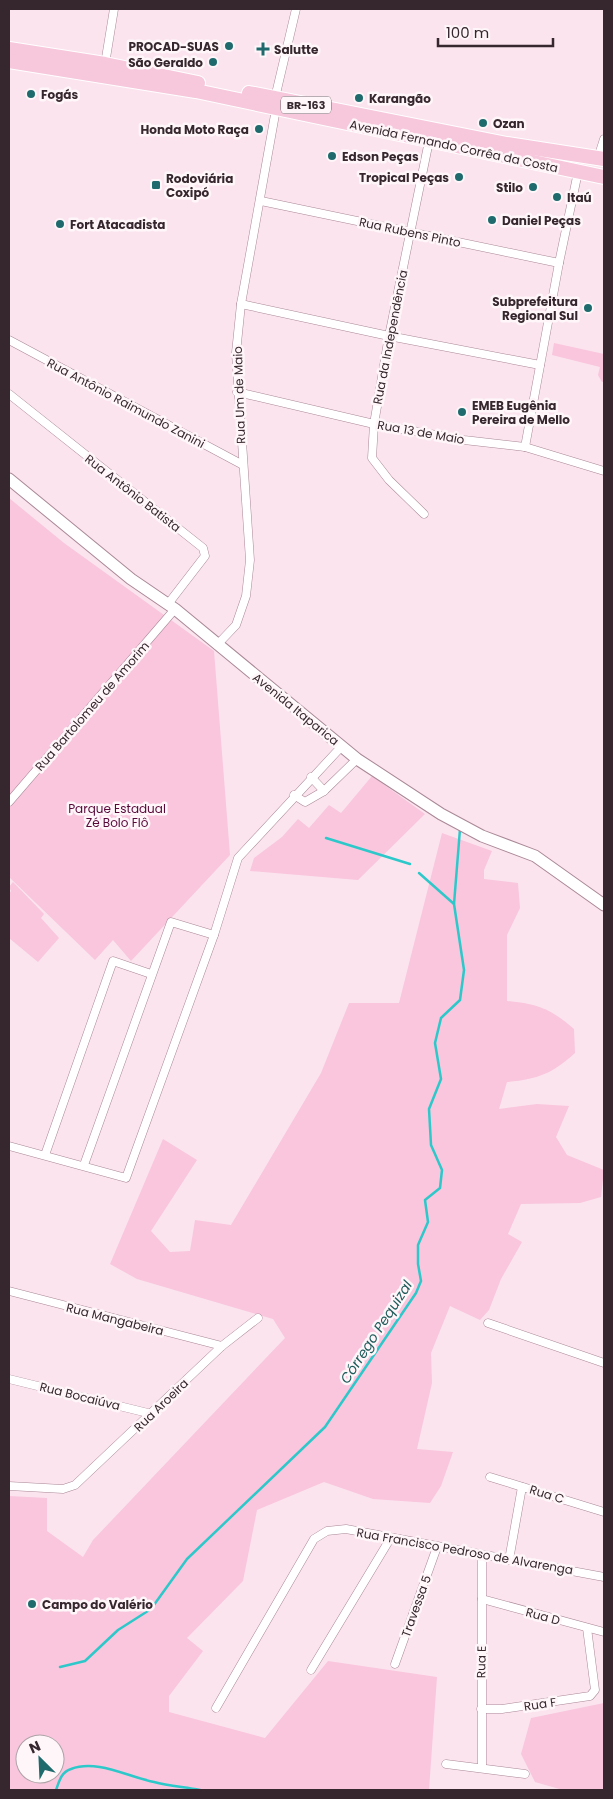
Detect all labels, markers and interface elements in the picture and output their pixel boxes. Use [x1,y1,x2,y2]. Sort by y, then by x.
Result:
scale bar [438,15,553,47]
text: 100 m [446,22,489,43]
place label: PROCAD-SUAS [129,38,219,55]
marker: PROCAD-SUAS [223,40,235,52]
place label: Salutte [274,41,319,58]
marker: Salutte [256,42,270,56]
place label: São Geraldo [128,54,203,71]
marker: São Geraldo [207,56,219,68]
place label: Fogás [41,86,79,103]
marker: Fogás [25,88,37,100]
place label: Karangão [369,90,431,107]
marker: Karangão [353,92,365,104]
road number: BR-163 [281,96,331,114]
place label: Ozan [493,115,525,132]
street label: Avenida Fernando Corrêa da Costa [348,116,560,176]
marker: Ozan [477,117,489,129]
place label: Honda Moto Raça [141,121,249,138]
marker: Honda Moto Raça [253,123,265,135]
place label: Edson Peças [342,148,419,165]
marker: Edson Peças [326,150,338,162]
place label: Tropical Peças [359,169,449,186]
place label: Rodoviária Coxipó [166,170,233,201]
marker: Tropical Peças [453,171,465,183]
marker: Rodoviária Coxipó [150,179,162,191]
place label: Stilo [496,179,523,196]
marker: Stilo [527,181,539,193]
place label: Itaú [567,189,592,206]
marker: Itaú [551,191,563,203]
place label: Daniel Peças [502,212,581,229]
street label: Rua Rubens Pinto [358,213,463,251]
marker: Daniel Peças [486,214,498,226]
place label: Fort Atacadista [70,216,165,233]
marker: Fort Atacadista [54,218,66,230]
street label: Rua da Independência [369,268,411,406]
place label: Subprefeitura Regional Sul [492,293,578,324]
marker: Subprefeitura Regional Sul [582,302,594,314]
street label: Rua Um de Maio [229,346,249,444]
street label: Rua Antônio Raimundo Zanini [44,354,208,452]
place label: EMEB Eugênia Pereira de Mello [472,397,570,428]
marker: EMEB Eugênia Pereira de Mello [456,406,468,418]
street label: Rua 13 de Maio [376,416,466,448]
street label: Rua Antônio Batista [82,450,184,536]
street label: Rua Bartolomeu de Amorim [31,638,153,774]
street label: Avenida Itaparica [249,669,343,749]
park label: Parque Estadual Zé Bolo Flô [68,800,166,831]
water label: Córrego Pequizal [335,1276,417,1388]
street label: Rua Mangabeira [65,1299,165,1339]
street label: Rua Aroeira [130,1375,192,1435]
street label: Rua Bocaiúva [38,1378,122,1414]
street label: Rua C [528,1481,566,1507]
street label: Rua Francisco Pedroso de Alvarenga [355,1524,575,1578]
street label: Travessa 5 [397,1573,435,1639]
place label: Campo do Valério [42,1596,153,1613]
marker: Campo do Valério [26,1598,38,1610]
street label: Rua D [524,1603,562,1629]
street label: Rua E [472,1646,490,1678]
street label: Rua F [523,1693,557,1715]
north arrow [15,1734,65,1784]
text: N [26,1736,44,1758]

